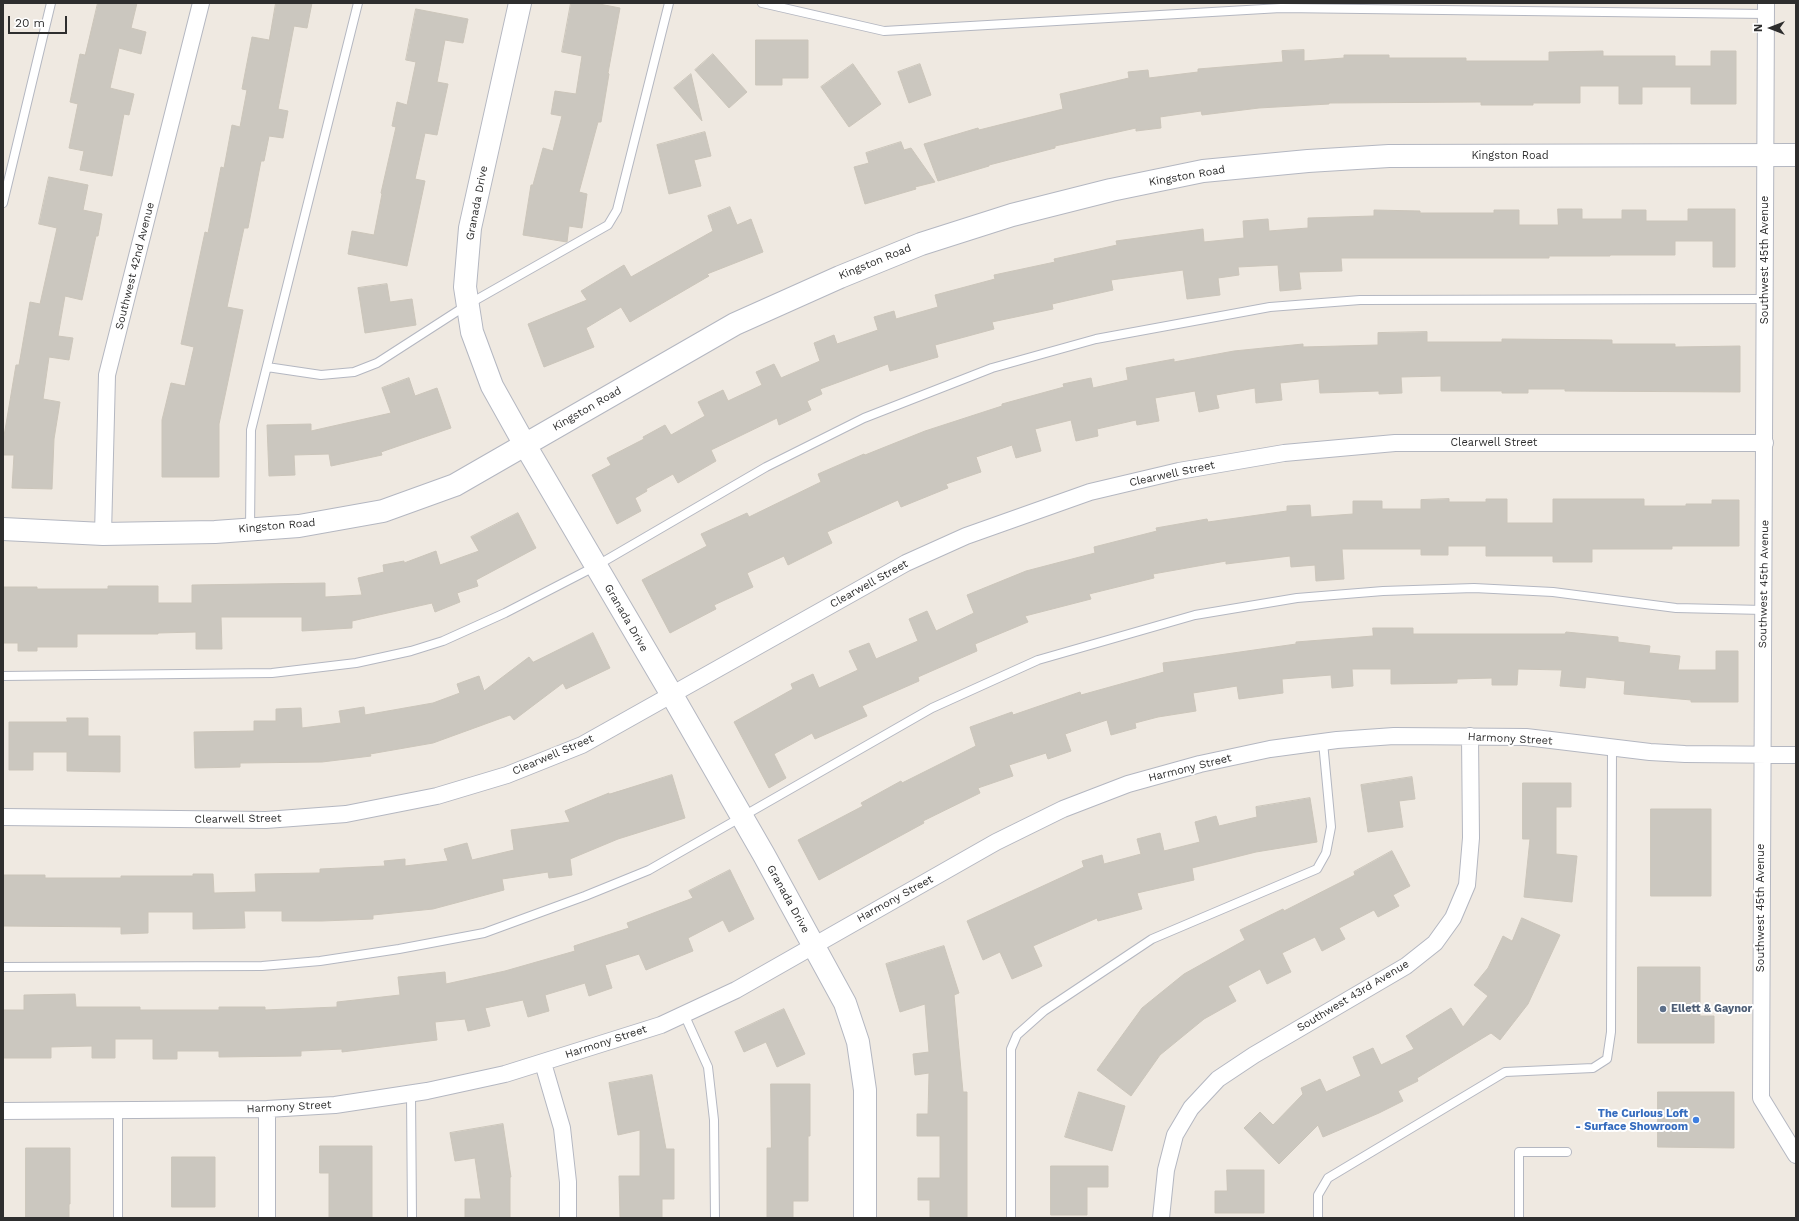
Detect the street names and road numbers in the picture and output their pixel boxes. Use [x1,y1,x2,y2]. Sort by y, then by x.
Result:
street label: Kingston Road [1471,149,1549,163]
street label: Kingston Road [1148,163,1226,189]
street label: Granada Drive [463,165,491,241]
street label: Southwest 45th Avenue [1758,196,1772,324]
street label: Southwest 42nd Avenue [113,201,157,331]
street label: Kingston Road [837,241,913,283]
street label: Kingston Road [550,384,624,434]
street label: Clearwell Street [1451,436,1537,450]
street label: Clearwell Street [1128,459,1216,489]
street label: Kingston Road [238,516,316,536]
street label: Southwest 45th Avenue [1756,520,1772,648]
street label: Clearwell Street [828,557,910,611]
street label: Granada Drive [601,582,651,654]
street label: Harmony Street [1467,730,1553,748]
street label: Clearwell Street [510,732,596,778]
street label: Harmony Street [1147,751,1233,785]
street label: Clearwell Street [194,812,282,826]
street label: Southwest 45th Avenue [1754,844,1768,972]
street label: Granada Drive [764,863,812,935]
street label: Harmony Street [855,873,935,925]
street label: Southwest 43rd Avenue [1295,957,1411,1035]
street label: Harmony Street [564,1023,648,1061]
street label: Harmony Street [246,1098,332,1116]

